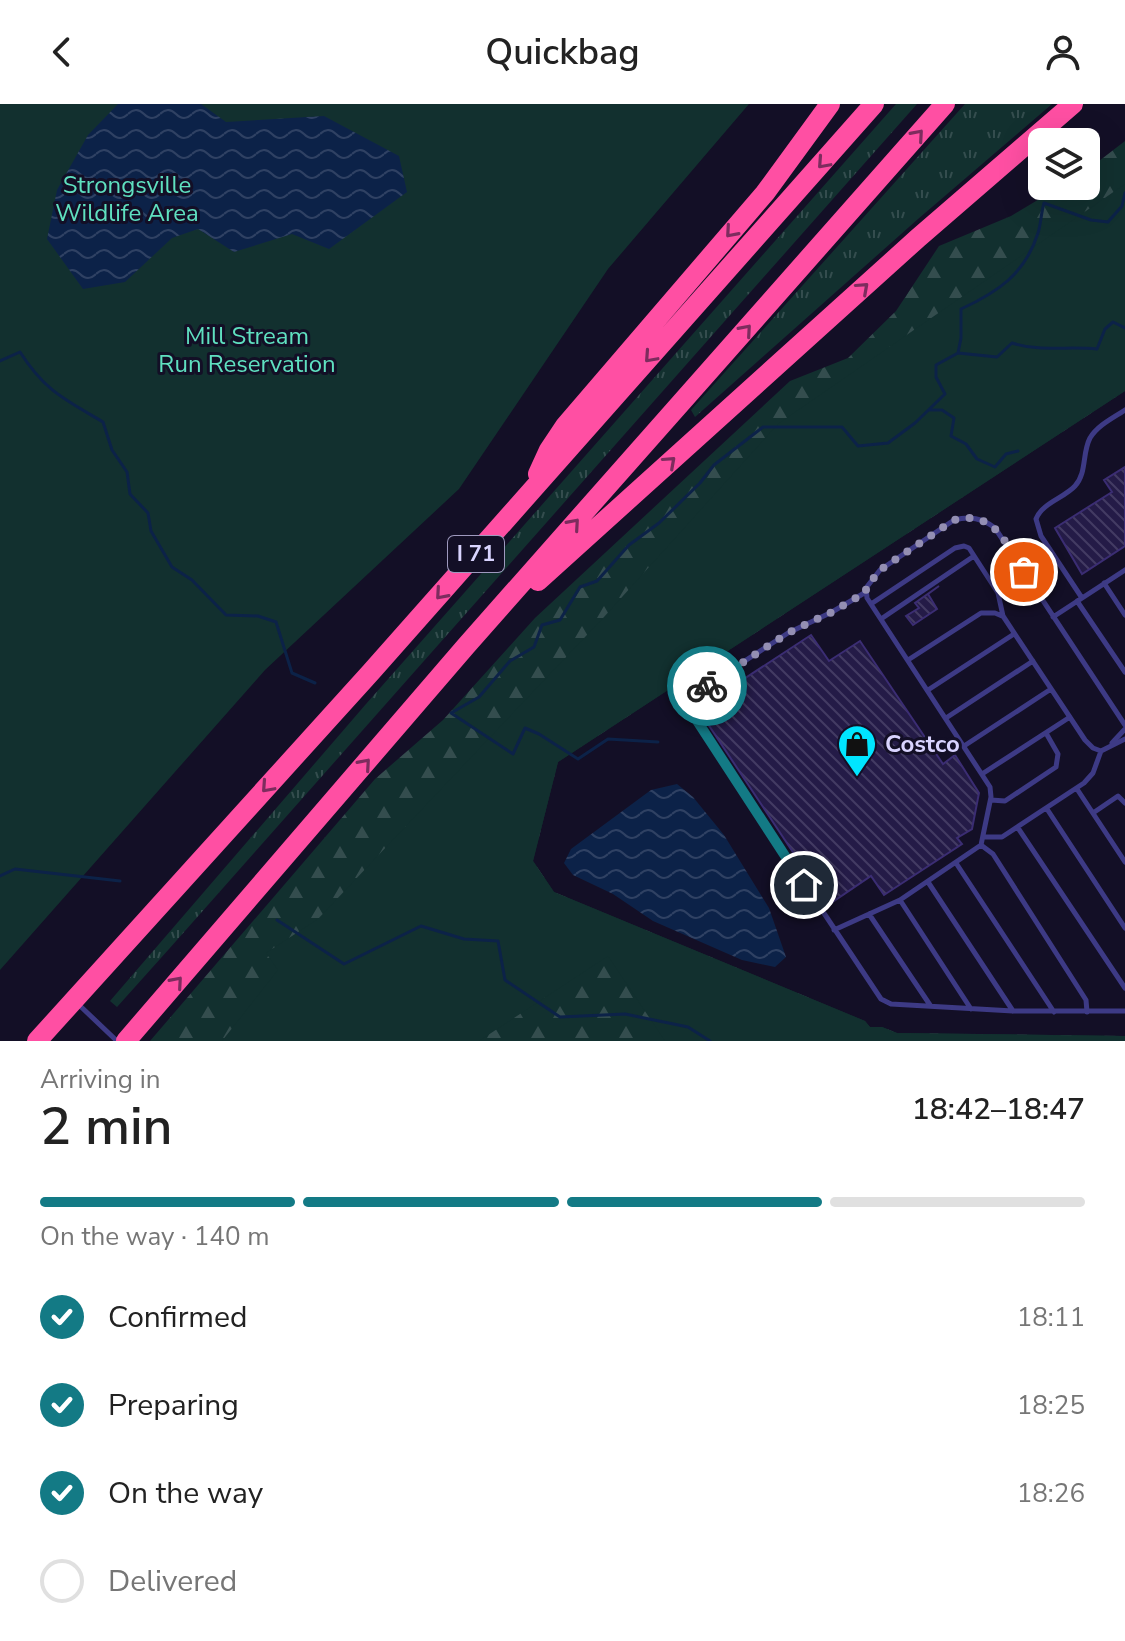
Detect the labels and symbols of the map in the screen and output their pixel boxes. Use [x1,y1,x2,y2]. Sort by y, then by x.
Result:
one-way arrow [908,129,922,144]
one-way arrow [818,153,833,168]
park label: Strongsville Wildlife Area [55,169,199,229]
one-way arrow [726,223,741,237]
one-way arrow [853,283,868,298]
park label: Mill Stream Run Reservation [158,320,336,380]
one-way arrow [736,324,750,339]
one-way arrow [645,347,659,362]
one-way arrow [660,458,675,472]
one-way arrow [564,519,578,534]
road number: I 71 [448,536,504,572]
pin [990,538,1058,606]
one-way arrow [436,584,451,599]
courier [667,646,747,726]
shop icon: Costco [836,723,878,778]
place label: Costco [885,728,960,760]
one-way arrow [355,758,370,773]
one-way arrow [263,778,277,793]
pin [770,851,838,919]
one-way arrow [167,977,182,991]

